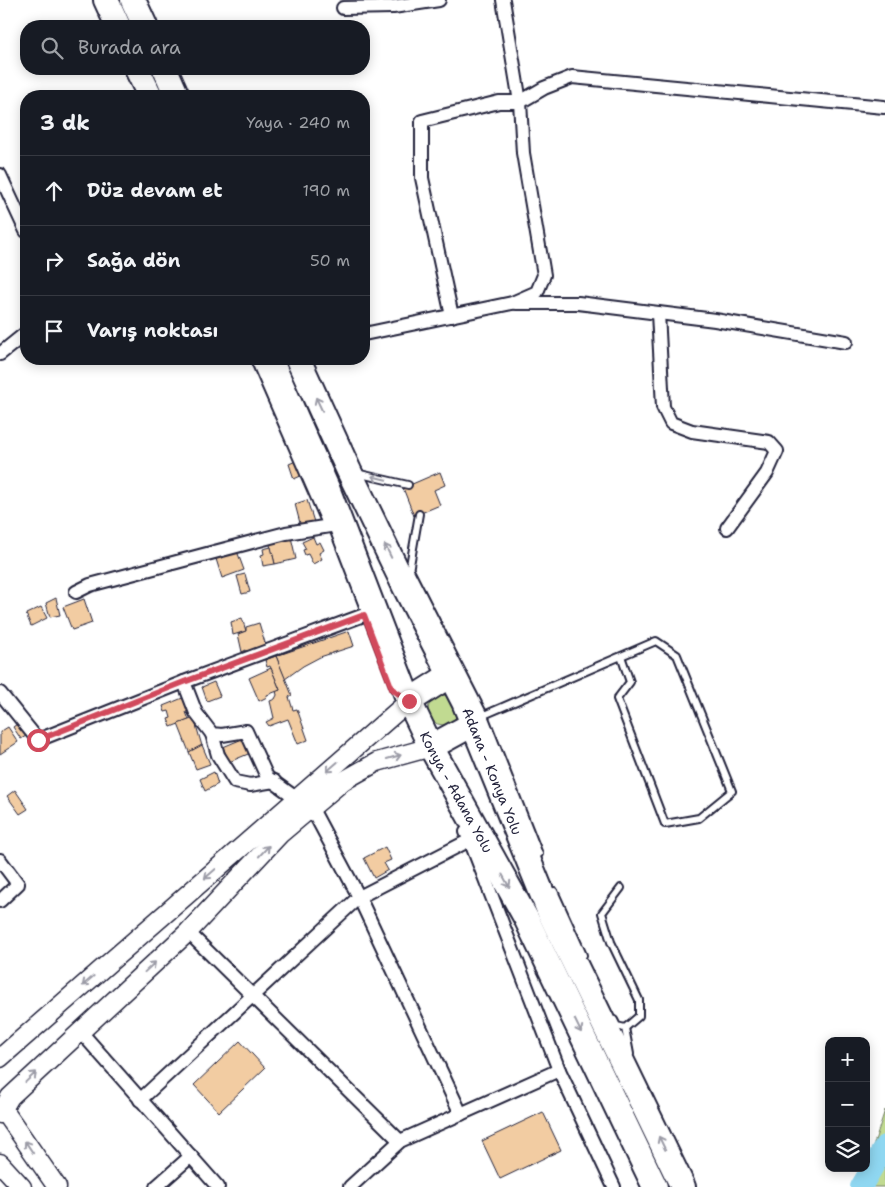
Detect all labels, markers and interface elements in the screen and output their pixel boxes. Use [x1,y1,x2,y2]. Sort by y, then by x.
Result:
search box [20,20,370,75]
icon: search [38,34,66,62]
text: Burada ara [78,35,181,60]
text: 3 dk [40,109,90,137]
text: Yaya · 240 m [246,112,350,133]
icon: ahead [40,177,68,205]
text: Düz devam et [87,178,223,203]
text: 190 m [303,180,350,201]
icon: right [40,247,68,275]
text: Sağa dön [87,248,180,273]
text: 50 m [310,250,350,271]
icon: arrive [40,317,68,345]
text: Varış noktası [87,318,218,343]
one-way arrow [313,397,323,412]
one-way arrow [371,473,387,482]
one-way arrow [383,544,392,559]
route end [398,690,421,713]
street label: Adana - Konya Yolu [458,705,526,838]
route start [27,729,50,752]
street label: Konya - Adana Yolu [416,729,497,856]
one-way arrow [386,752,402,761]
one-way arrow [326,761,339,773]
one-way arrow [258,845,270,857]
one-way arrow [204,868,217,880]
one-way arrow [501,873,511,888]
one-way arrow [144,961,156,973]
one-way arrow [82,975,95,986]
one-way arrow [574,1018,583,1033]
map controls [825,1037,870,1172]
button: + [825,1037,870,1082]
one-way arrow [25,1071,37,1083]
button: − [825,1082,870,1127]
button: layers [825,1127,870,1172]
one-way arrow [656,1136,666,1151]
one-way arrow [24,1140,34,1154]

